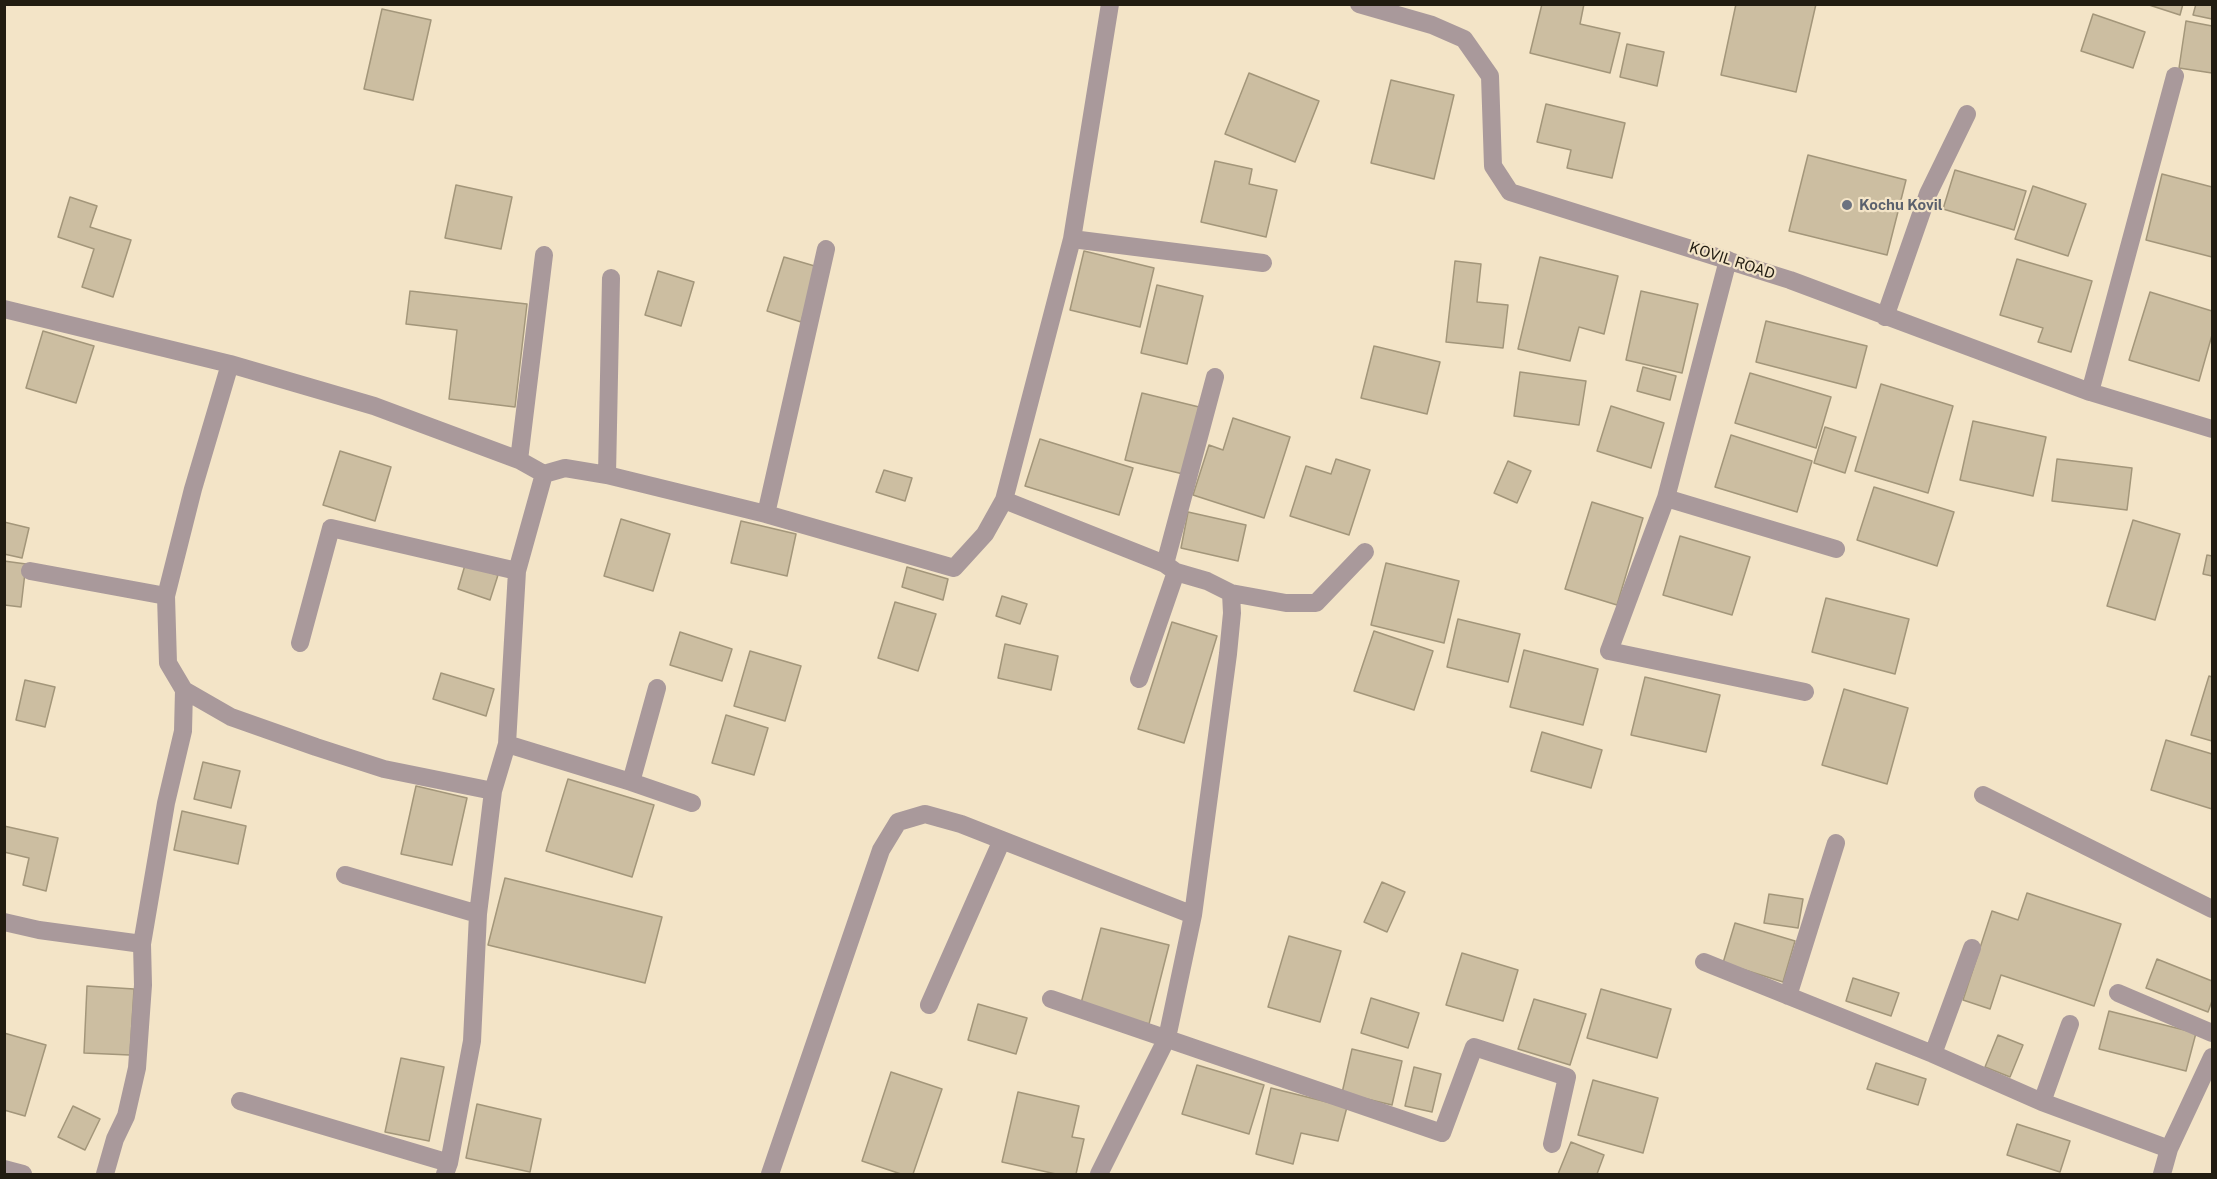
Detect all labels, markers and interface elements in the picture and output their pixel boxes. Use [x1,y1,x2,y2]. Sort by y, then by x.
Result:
place label: Kochu Kovil [1859,196,1943,214]
marker: Kochu Kovil [1840,198,1854,212]
street label: KOVIL ROAD [1687,239,1777,283]

